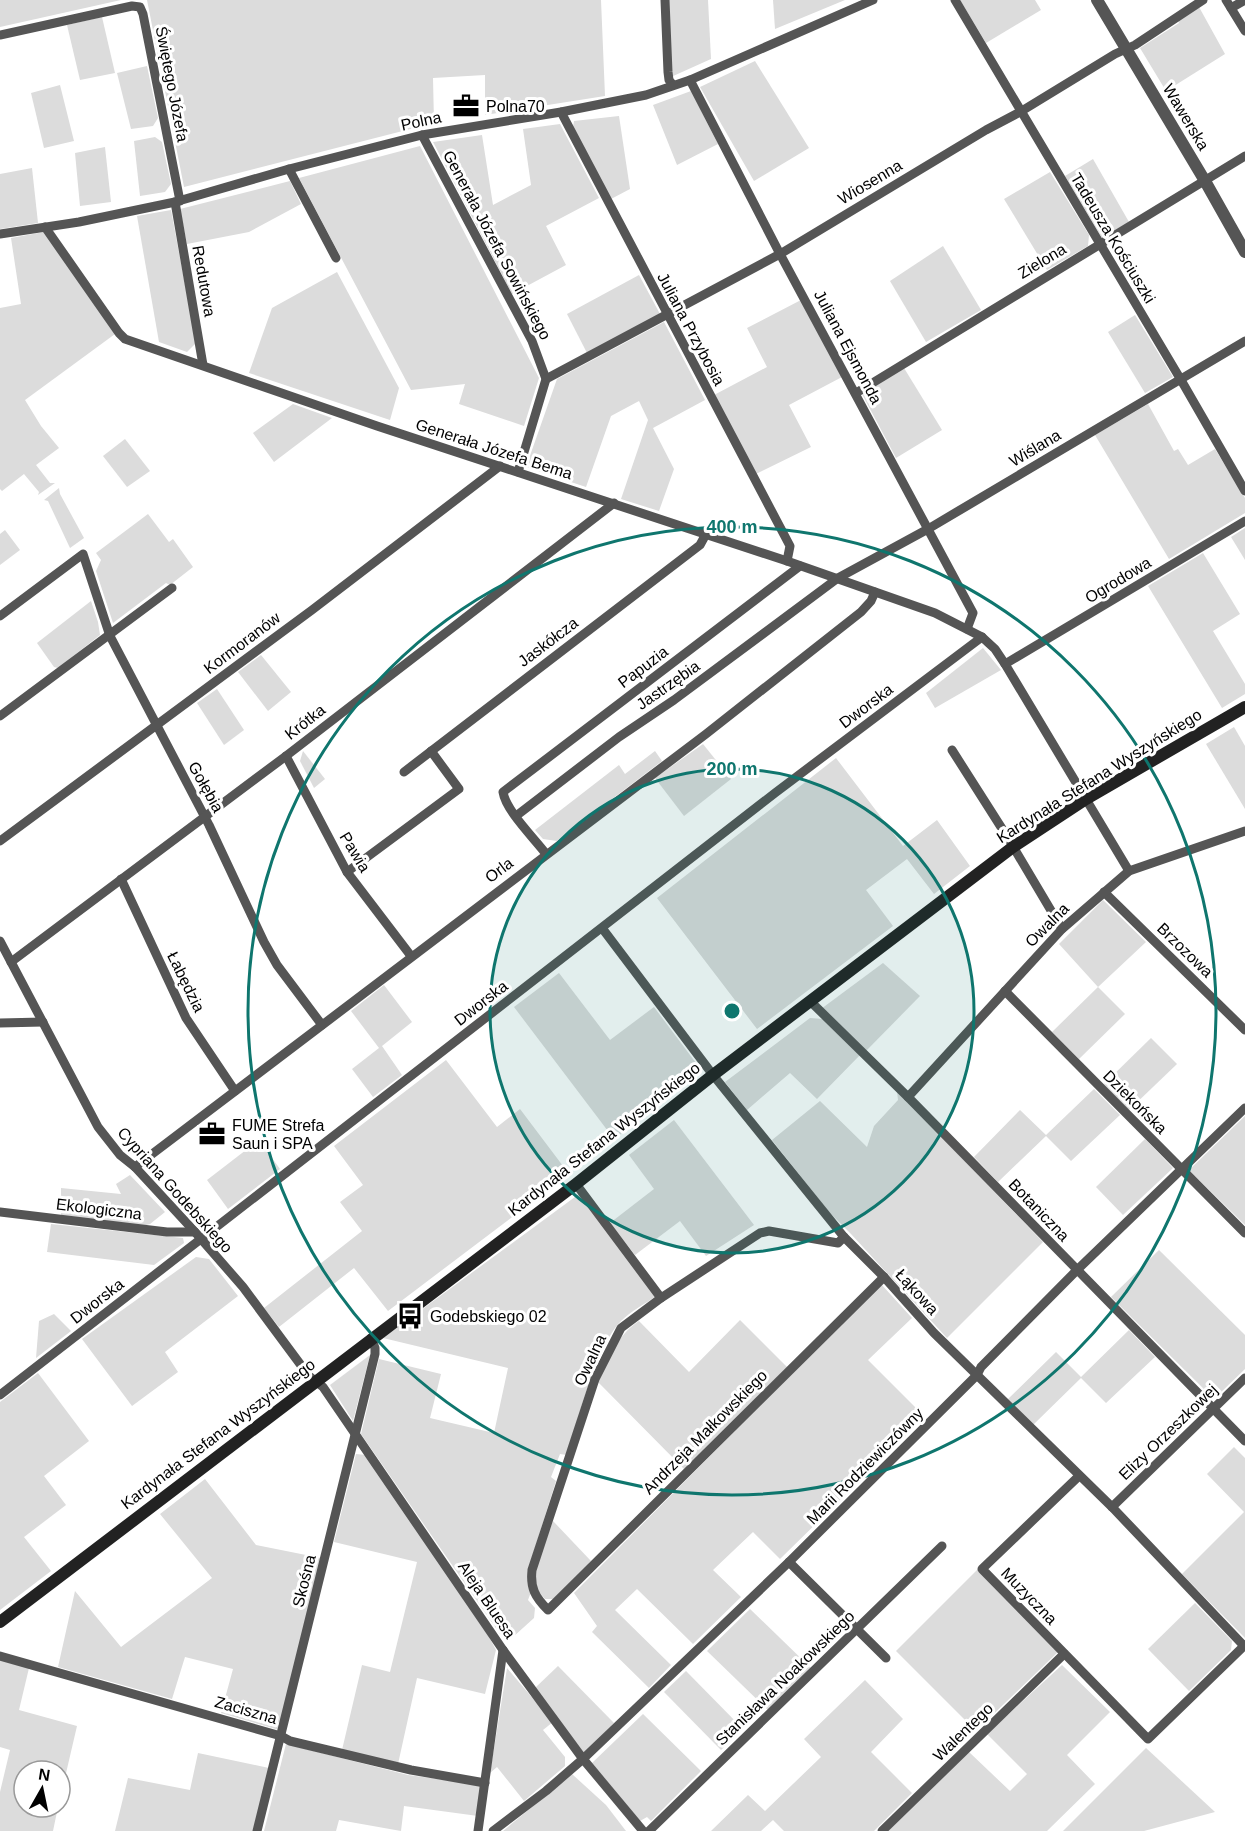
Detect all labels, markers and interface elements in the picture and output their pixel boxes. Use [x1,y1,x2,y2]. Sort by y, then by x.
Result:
street label: Świętego Józefa [152,25,193,143]
street label: Wawerska [1160,81,1212,153]
office icon: Polna70 [451,91,481,121]
place label: Polna70 [486,98,545,115]
street label: Polna [399,108,443,134]
street label: Generała Józefa Sowińskiego [440,148,554,343]
street label: Wiosenna [835,156,905,208]
street label: Tadeusza Kościuszki [1067,170,1159,306]
street label: Zielona [1015,240,1069,282]
street label: Redutowa [189,244,219,318]
street label: Juliana Przybosia [654,270,728,388]
street label: Juliana Ejsmonda [811,287,885,407]
street label: Generała Józefa Bema [414,416,575,482]
street label: Wiślana [1006,426,1064,470]
text: 400 m [706,517,758,537]
street label: Ogrodowa [1082,554,1154,606]
street label: Kormoranów [201,609,284,677]
street label: Jaskółcza [515,614,581,670]
street label: Papuzia [615,643,671,691]
street label: Jastrzębia [633,657,703,713]
street label: Dworska [836,680,896,732]
street label: Krótka [282,701,329,743]
street label: Kardynała Stefana Wyszyńskiego [993,706,1205,846]
street label: Gołębia [185,759,227,815]
text: 200 m [706,759,758,779]
street label: Pawia [336,829,374,875]
street label: Orla [482,854,516,886]
street label: Owalna [1022,900,1072,950]
street label: Brzozowa [1154,919,1216,981]
street label: Łabędzia [164,949,208,1015]
street label: Dworska [451,977,511,1029]
centre of rings [722,1001,742,1021]
street label: Kardynała Stefana Wyszyńskiego [505,1059,703,1219]
street label: Dziekońska [1100,1067,1170,1137]
place label: FUME Strefa Saun i SPA [232,1117,325,1152]
office icon: FUME Strefa Saun i SPA [197,1119,227,1149]
street label: Cypriana Godebskiego [114,1124,236,1256]
street label: Botaniczna [1005,1176,1073,1244]
street label: Ekologiczna [55,1195,143,1223]
street label: Łąkowa [892,1266,942,1318]
street label: Dworska [67,1275,127,1327]
bus stop icon: Godebskiego 02 [395,1301,425,1331]
place label: Godebskiego 02 [430,1308,547,1325]
street label: Owalna [571,1332,609,1388]
street label: Kardynała Stefana Wyszyńskiego [118,1355,318,1512]
street label: Andrzeja Małkowskiego [640,1366,771,1497]
street label: Elizy Orzeszkowej [1115,1381,1221,1483]
street label: Marii Rodziewiczówny [803,1404,927,1528]
street label: Skośna [289,1553,319,1609]
street label: Aleja Bluesa [455,1558,519,1642]
street label: Muzyczna [998,1564,1060,1628]
street label: Stanisława Noakowskiego [712,1607,858,1749]
street label: Zaciszna [213,1693,279,1727]
street label: Walentego [930,1699,996,1764]
north arrow [12,1759,72,1819]
text: N [37,1765,51,1784]

